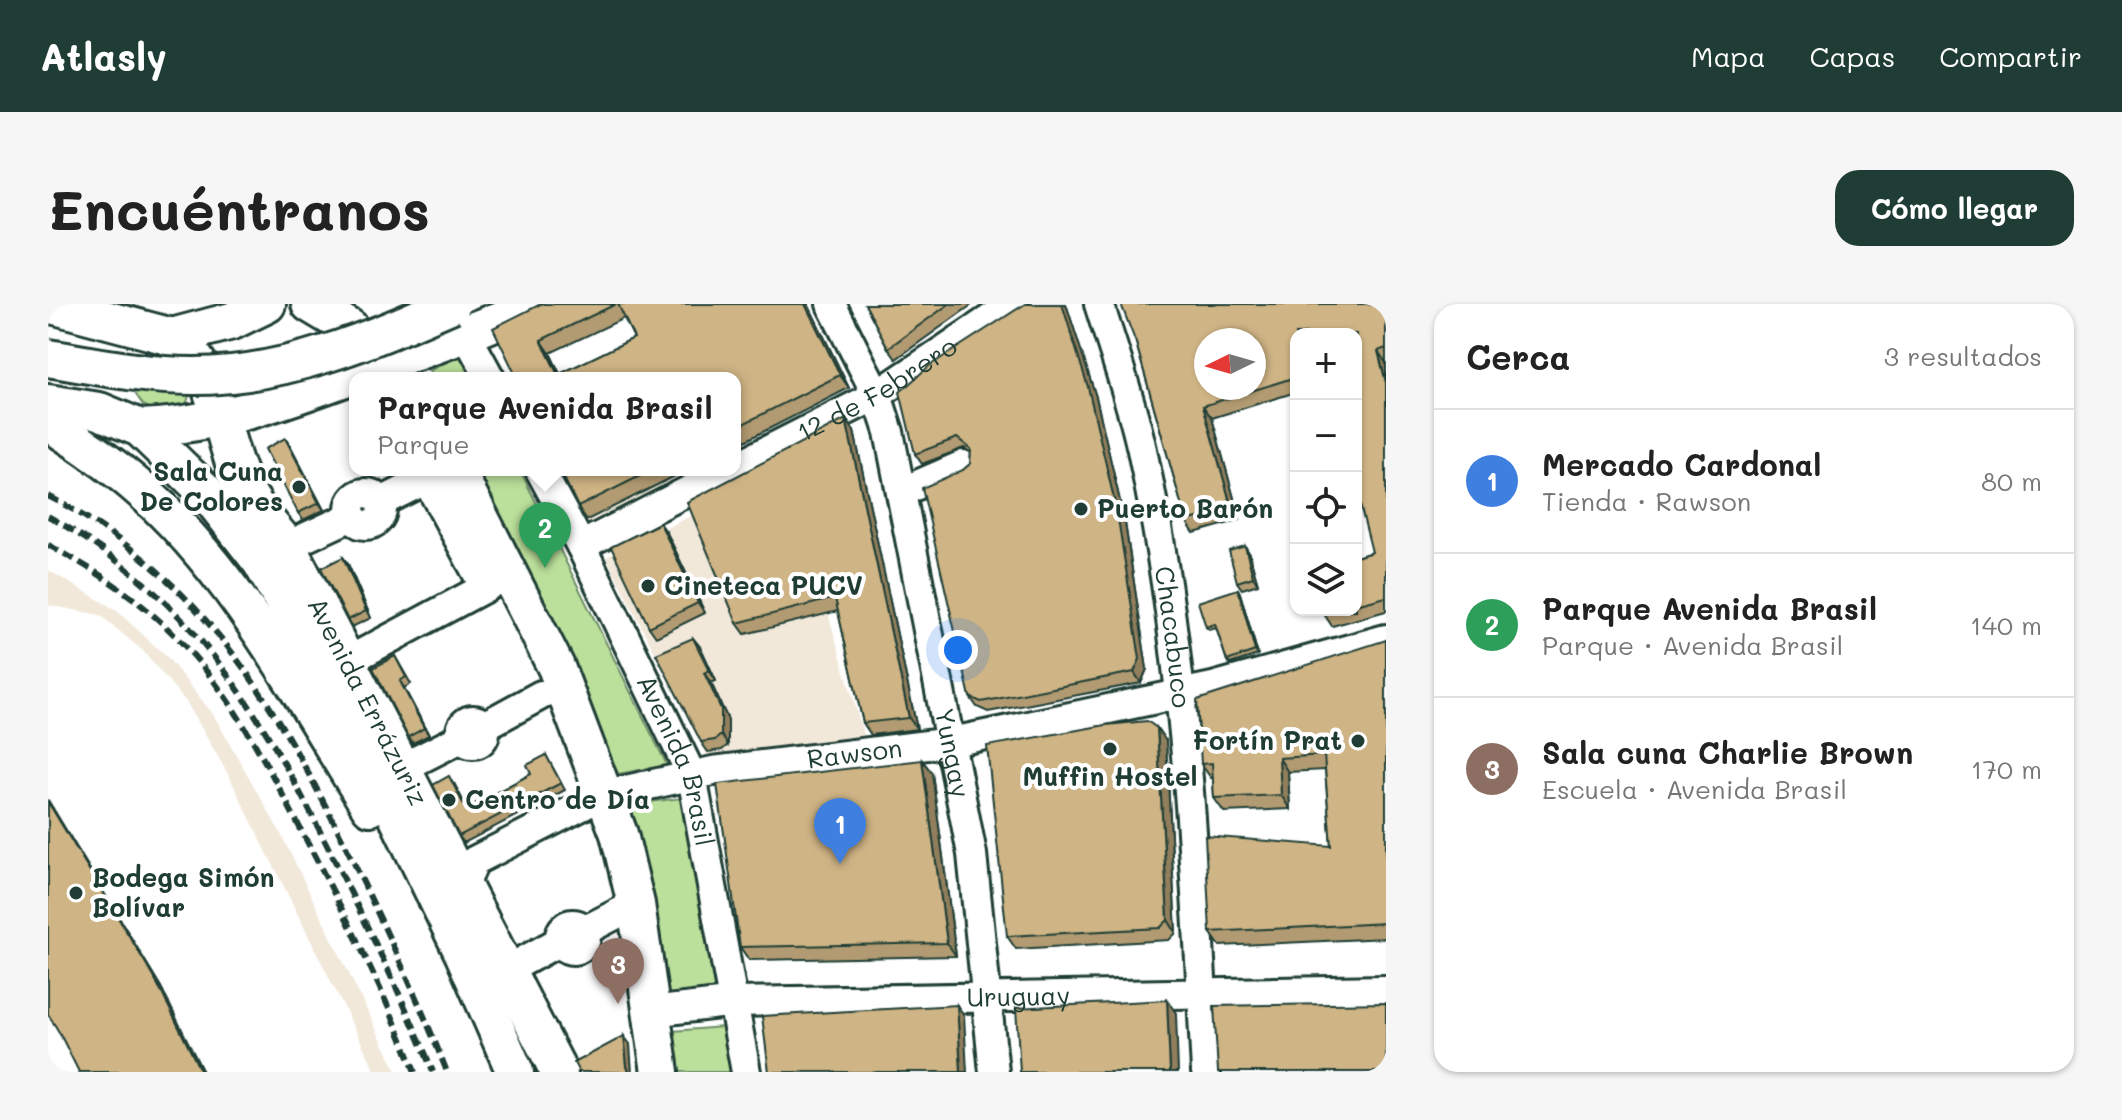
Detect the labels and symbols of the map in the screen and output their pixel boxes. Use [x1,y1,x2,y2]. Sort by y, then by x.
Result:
street label: 12 de Febrero [791,328,963,449]
north arrow [1194,328,1266,400]
place label: Sala Cuna De Colores [139,454,283,518]
marker: Sala Cuna De Colores [290,478,308,496]
place label: Puerto Barón [1097,491,1273,525]
marker: Puerto Barón [1072,500,1090,518]
pin: 2 [519,502,571,568]
street label: Chacabuco [1148,564,1199,710]
place label: Cineteca PUCV [664,568,863,602]
marker: Cineteca PUCV [639,577,657,595]
street label: Avenida Errázuriz [300,591,436,811]
your location [938,630,978,670]
street label: Avenida Brasil [630,669,722,849]
street label: Yungay [928,705,979,800]
place label: Fortín Prat [1192,723,1342,757]
street label: Rawson [805,730,904,775]
marker: Fortín Prat [1349,732,1367,750]
marker: Muffin Hostel [1101,740,1119,758]
place label: Muffin Hostel [1022,759,1198,793]
place label: Centro de Día [465,782,650,816]
marker: Centro de Día [440,791,458,809]
pin: 1 [814,798,866,864]
place label: Bodega Simón Bolívar [92,860,275,924]
marker: Bodega Simón Bolívar [67,884,85,902]
pin: 3 [592,938,644,1004]
street label: Uruguay [966,978,1071,1014]

